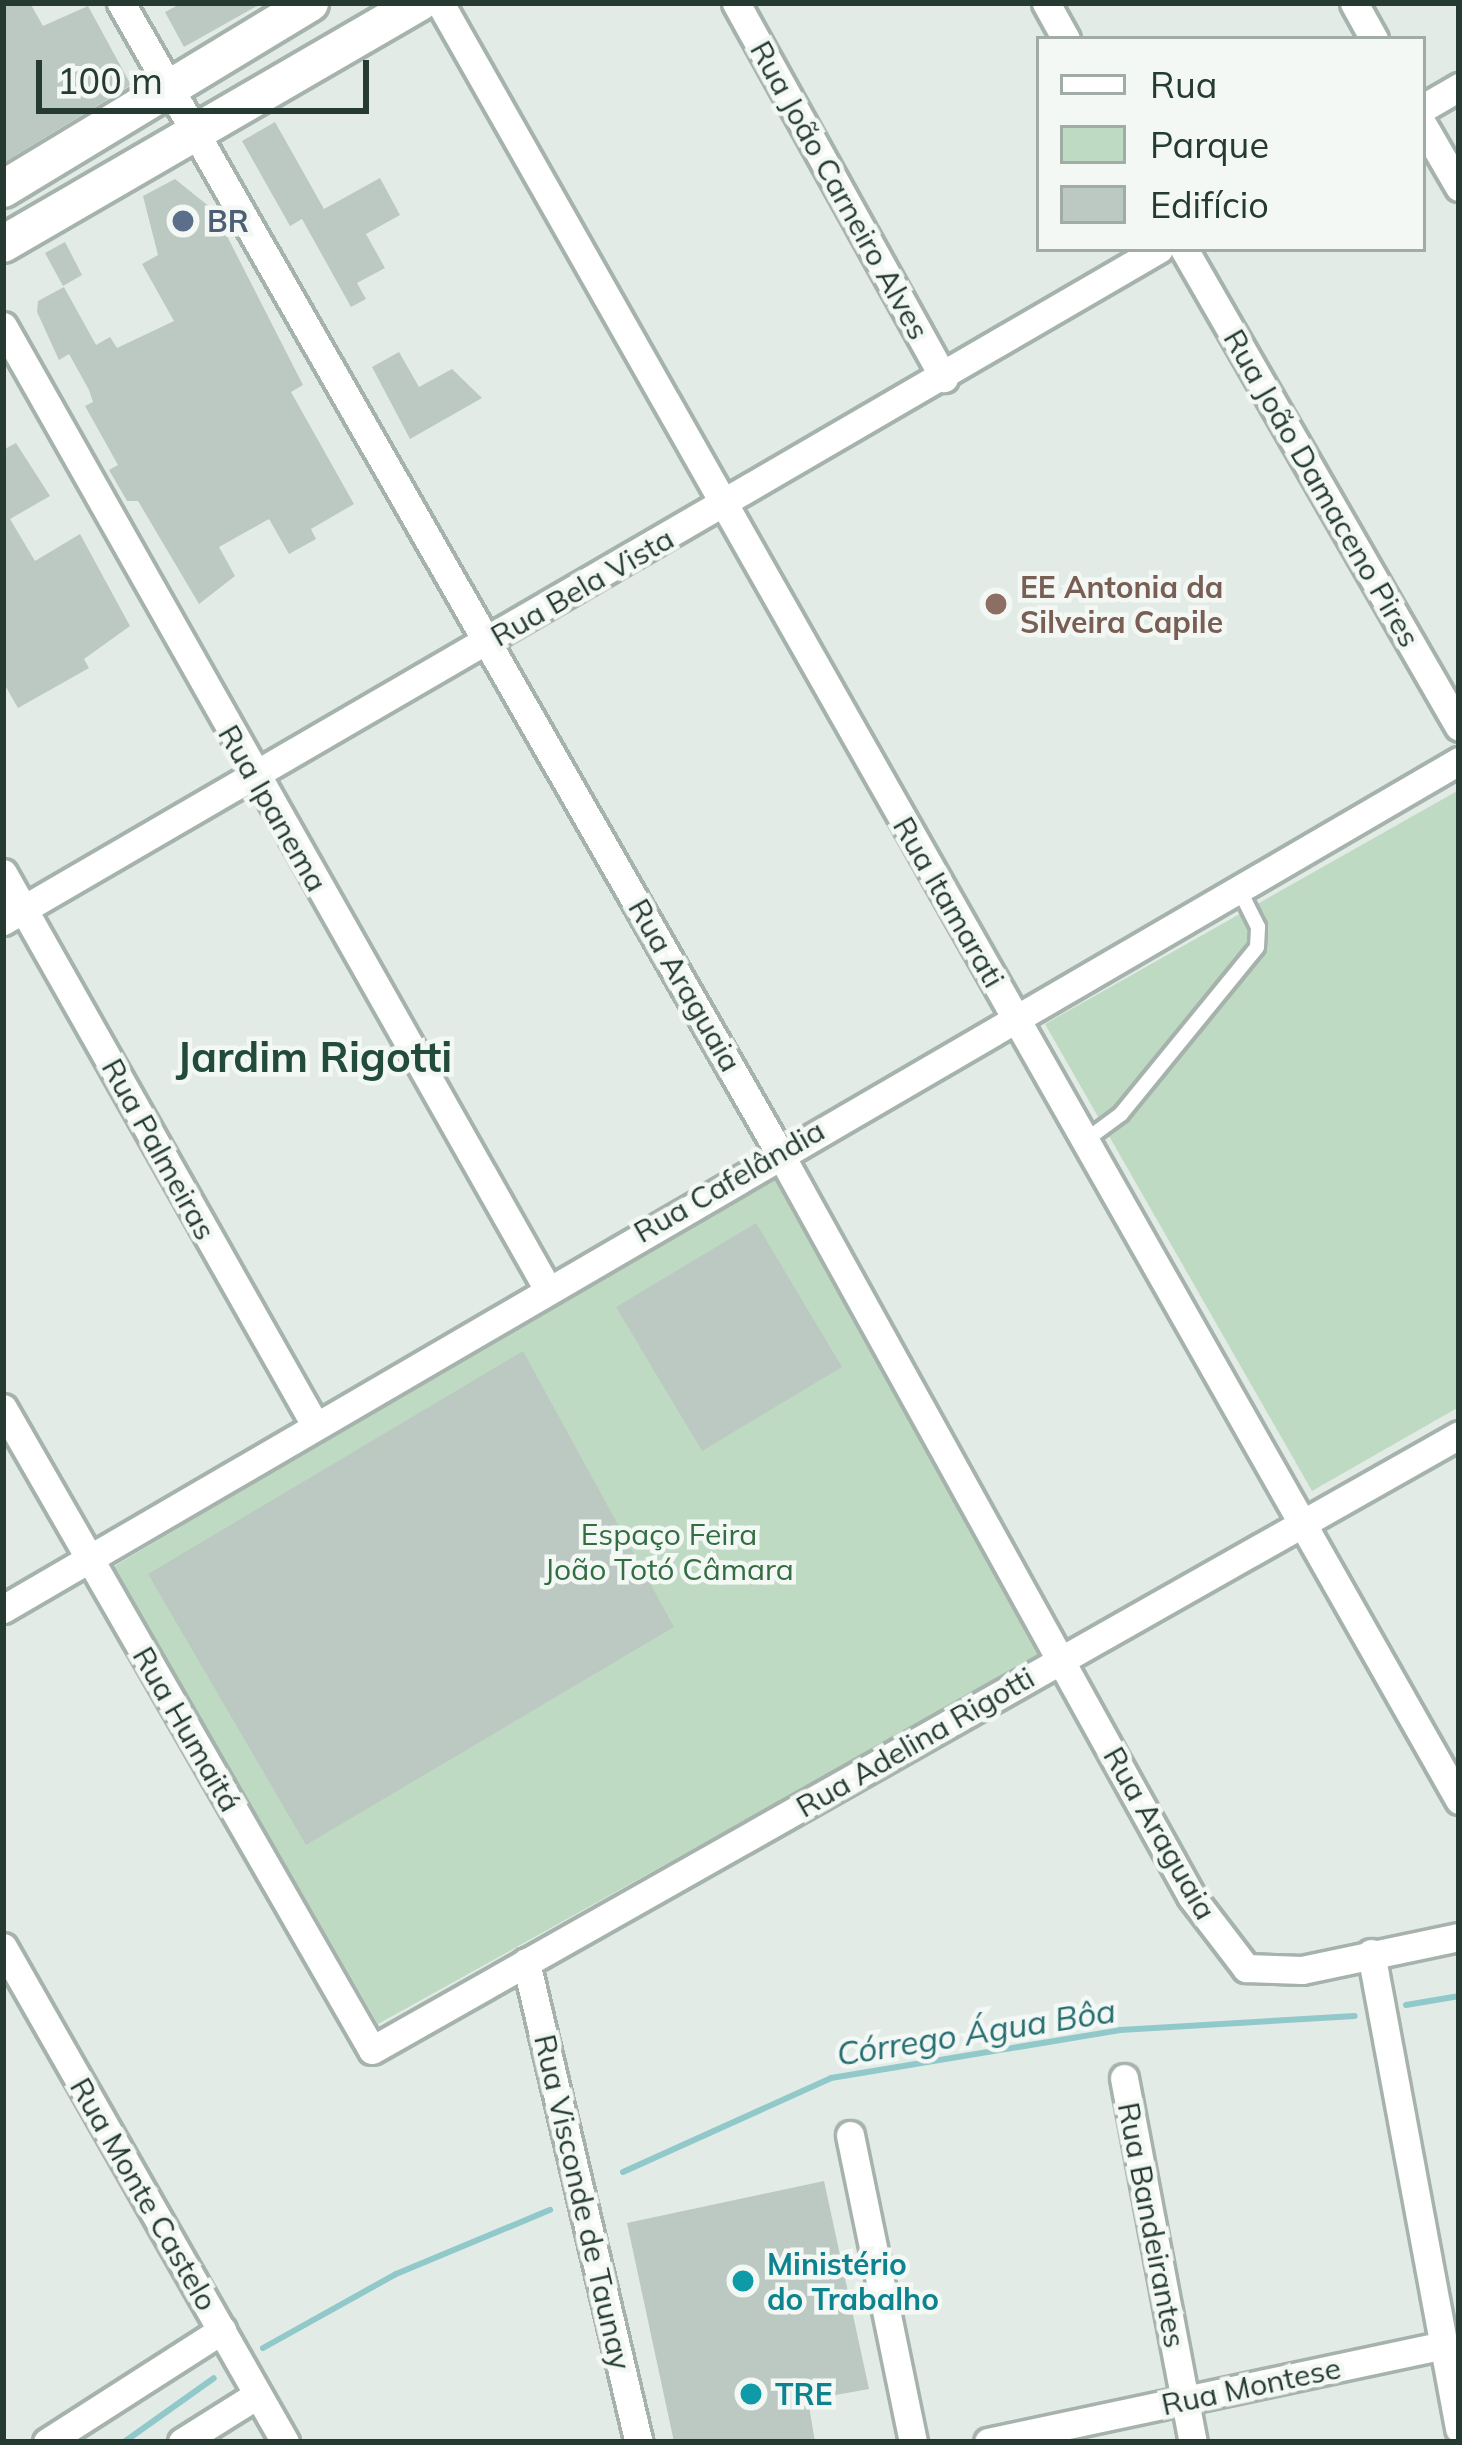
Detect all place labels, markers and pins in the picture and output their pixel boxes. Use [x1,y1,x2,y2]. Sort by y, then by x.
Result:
place label: BR [207,203,249,239]
marker: BR [170,208,196,234]
place label: EE Antonia da Silveira Capile [1020,569,1223,640]
marker: EE Antonia da Silveira Capile [983,591,1009,617]
place label: Ministério do Trabalho [767,2246,939,2316]
marker: Ministério do Trabalho [730,2268,756,2294]
place label: TRE [775,2376,832,2412]
marker: TRE [738,2381,764,2407]

